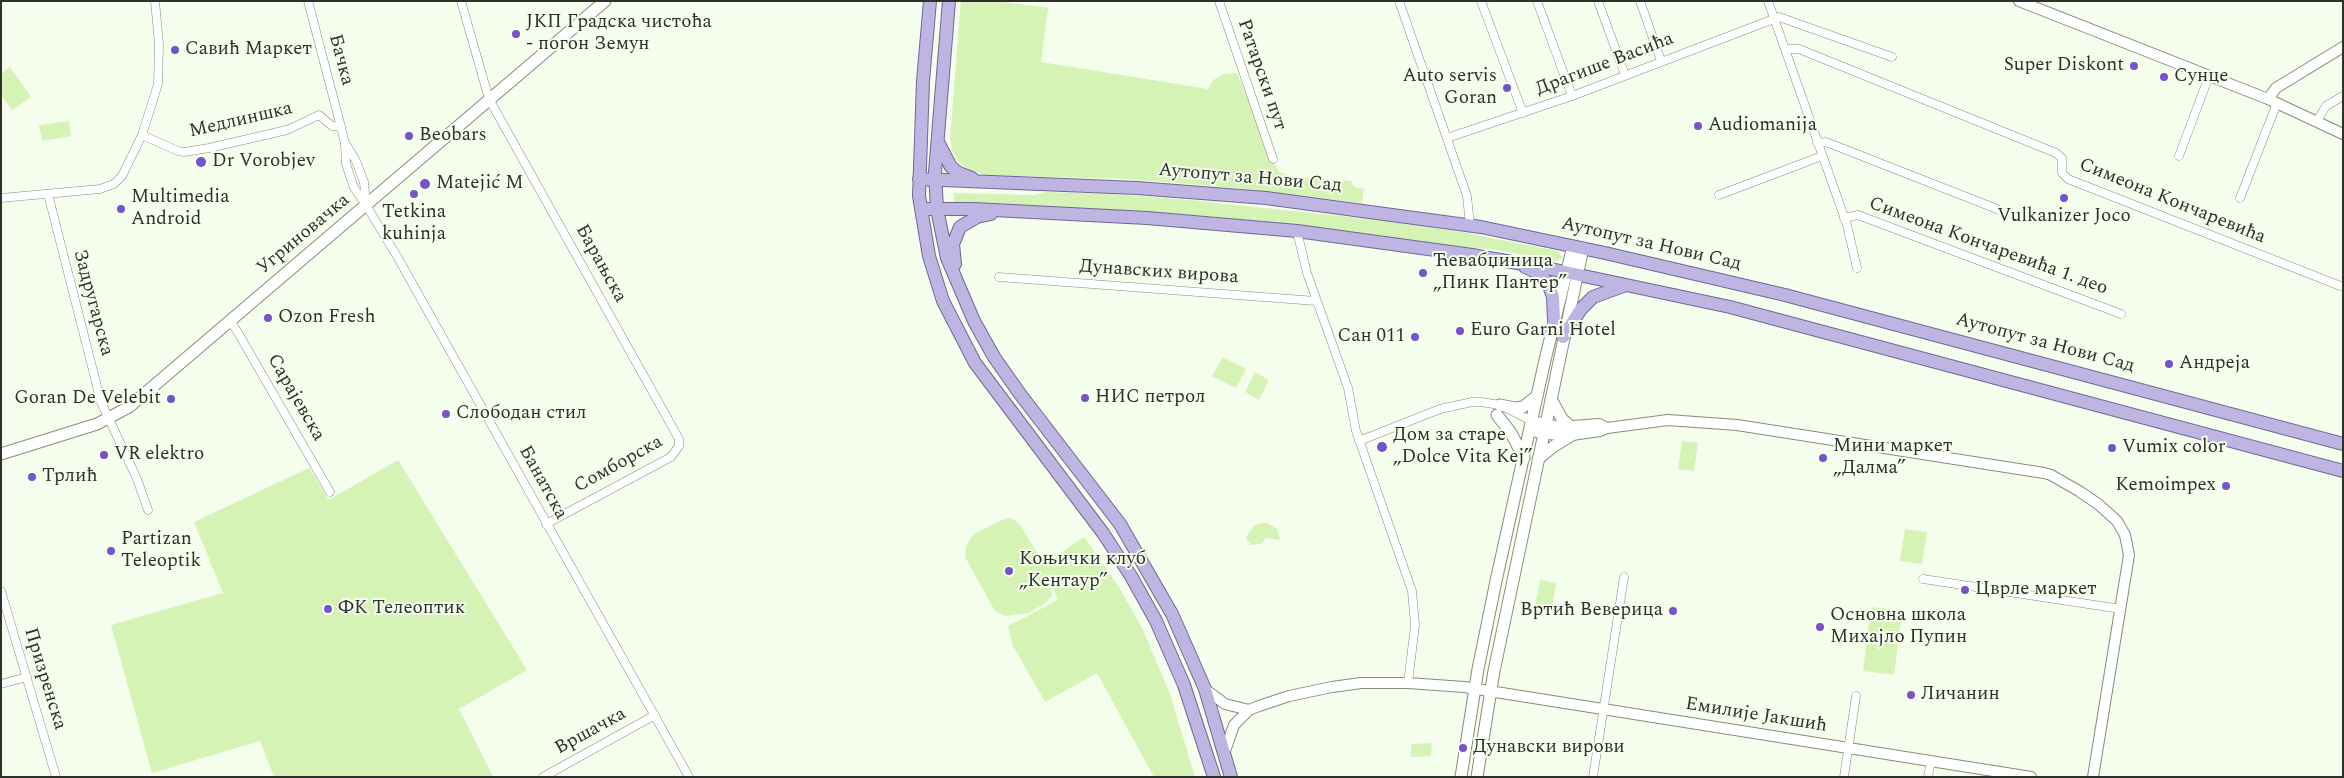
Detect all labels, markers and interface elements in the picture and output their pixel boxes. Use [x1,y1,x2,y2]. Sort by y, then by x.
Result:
place label: ЈКП Градска чистоћа - погон Земун [526,12,712,56]
street label: Ратарски пут [1231,16,1291,134]
marker: ЈКП Градска чистоћа - погон Земун [510,28,522,40]
street label: Драгише Васића [1533,28,1677,102]
street label: Бачка [322,32,358,88]
place label: Савић Маркет [185,39,312,61]
marker: Савић Маркет [169,44,181,56]
place label: Super Diskont [2004,55,2124,77]
marker: Super Diskont [2128,60,2140,72]
place label: Auto servis Goran [1403,66,1497,110]
place label: Сунце [2174,66,2229,88]
marker: Сунце [2158,71,2170,83]
marker: Auto servis Goran [1501,82,1513,94]
street label: Медлиншка [187,98,295,144]
place label: Audiomanija [1708,115,1817,137]
marker: Audiomanija [1692,120,1704,132]
place label: Beobars [419,125,487,147]
marker: Beobars [403,130,415,142]
place label: Dr Vorobjev [212,151,315,173]
street label: Симеона Кончаревића [2075,154,2269,250]
marker: Dr Vorobjev [194,155,208,169]
street label: Аутопут за Нови Сад [1157,160,1343,198]
place label: Matejić M [436,173,523,195]
marker: Matejić M [418,177,432,191]
place label: Multimedia Android [131,187,230,231]
marker: Tetkina kuhinja [408,188,420,200]
street label: Угриновачка [253,190,355,280]
marker: Vulkanizer Joco [2058,192,2070,204]
street label: Симеона Кончаревића 1. део [1865,193,2111,301]
place label: Tetkina kuhinja [382,202,446,246]
marker: Multimedia Android [115,203,127,215]
place label: Vulkanizer Joco [1997,206,2131,228]
street label: Аутопут за Нови Сад [1559,213,1743,277]
street label: Барањска [569,221,631,307]
street label: Задругарска [67,247,117,359]
place label: Ћевабџиница „Пинк Пантер” [1433,251,1567,295]
street label: Дунавских вирова [1079,256,1239,290]
marker: Ћевабџиница „Пинк Пантер” [1417,267,1429,279]
place label: Ozon Fresh [278,307,375,329]
street label: Аутопут за Нови Сад [1953,309,2137,379]
marker: Ozon Fresh [262,312,274,324]
place label: Euro Garni Hotel [1470,320,1616,342]
marker: Euro Garni Hotel [1454,325,1466,337]
place label: Сан 011 [1337,326,1405,348]
marker: Сан 011 [1409,331,1421,343]
street label: Сарајевска [261,350,329,446]
place label: Андреја [2179,353,2250,375]
marker: Андреја [2163,358,2175,370]
place label: НИС петрол [1095,387,1205,409]
place label: Goran De Velebit [14,388,161,410]
marker: НИС петрол [1079,392,1091,404]
marker: Goran De Velebit [165,393,177,405]
place label: Слободан стил [456,403,586,425]
marker: Слободан стил [440,408,452,420]
place label: Дом за старе „Dolce Vita Kej” [1393,425,1533,469]
street label: Сомборска [571,431,667,499]
place label: Мини маркет „Далма” [1833,436,1952,480]
place label: Vumix color [2122,437,2225,459]
marker: Дом за старе „Dolce Vita Kej” [1375,440,1389,454]
street label: Банатска [512,442,572,524]
marker: Vumix color [2106,442,2118,454]
place label: VR elektro [114,444,204,466]
marker: VR elektro [98,449,110,461]
marker: Мини маркет „Далма” [1817,452,1829,464]
place label: Трлић [42,466,98,488]
marker: Трлић [26,471,38,483]
place label: Kemoimpex [2115,475,2216,497]
marker: Kemoimpex [2220,480,2232,492]
place label: Partizan Teleoptik [121,529,201,573]
marker: Partizan Teleoptik [105,545,117,557]
place label: Коњички клуб „Кентаур” [1019,549,1146,593]
marker: Коњички клуб „Кентаур” [1003,565,1015,577]
place label: Цврле маркет [1975,579,2097,601]
marker: Цврле маркет [1959,584,1971,596]
place label: ФК Телеоптик [338,598,465,620]
place label: Вртић Веверица [1520,600,1663,622]
marker: ФК Телеоптик [322,603,334,615]
marker: Вртић Веверица [1667,605,1679,617]
place label: Основна школа Михајло Пупин [1830,605,1967,649]
marker: Основна школа Михајло Пупин [1814,621,1826,633]
street label: Призренска [18,625,70,733]
place label: Личанин [1921,684,2000,706]
marker: Личанин [1905,689,1917,701]
street label: Емилије Јакшић [1683,694,1829,738]
street label: Вршачка [551,703,631,761]
place label: Дунавски вирови [1473,737,1625,759]
marker: Дунавски вирови [1457,742,1469,754]

